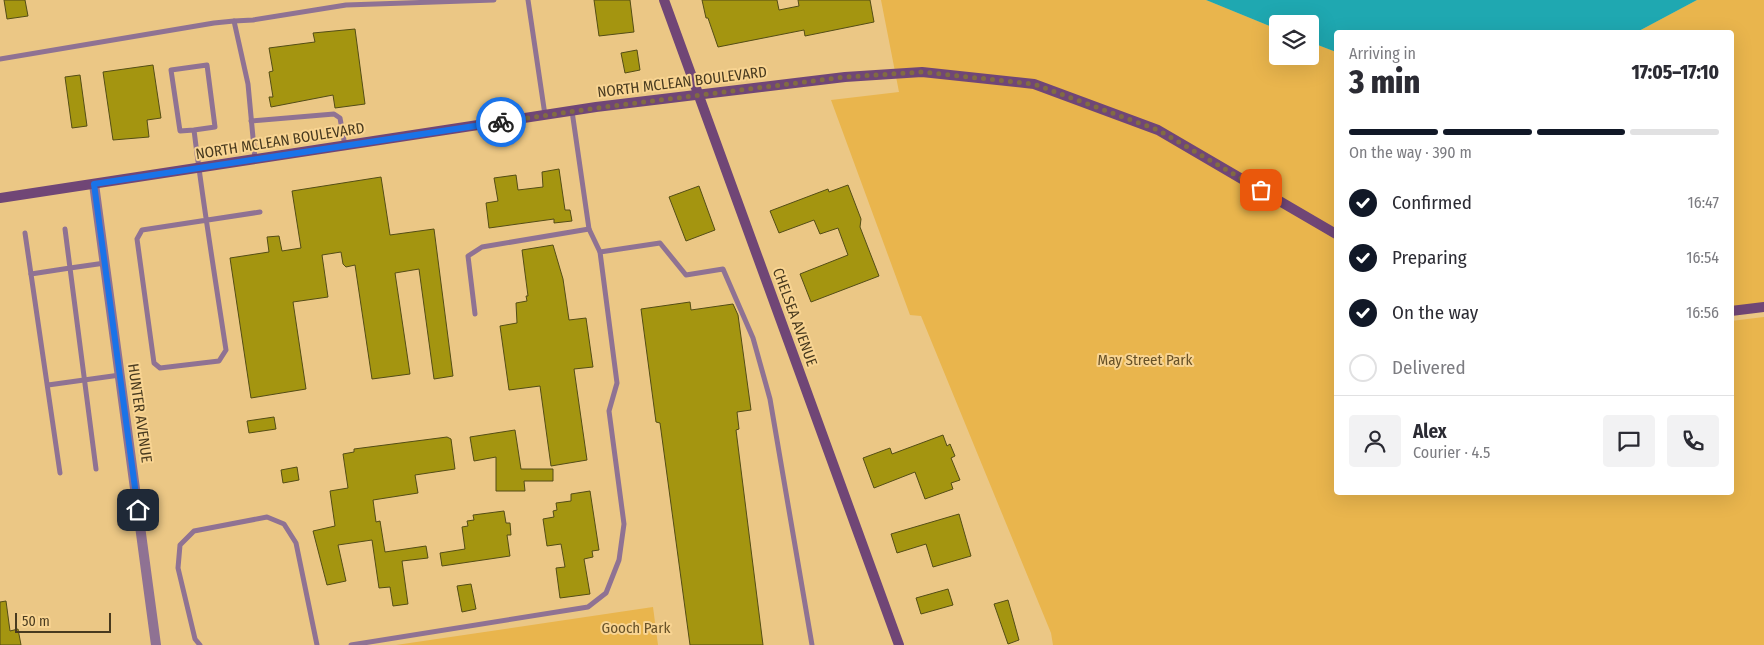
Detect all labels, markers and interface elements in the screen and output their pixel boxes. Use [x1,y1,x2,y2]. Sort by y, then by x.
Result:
map controls [1269,15,1319,65]
button: layers [1269,15,1319,65]
text: Arriving in [1349,44,1416,63]
text: 17:05–17:10 [1631,61,1719,84]
street label: NORTH MCLEAN BOULEVARD [596,63,768,101]
text: 3 min [1349,63,1420,101]
courier [476,97,526,147]
icon: bike [487,108,515,136]
street label: NORTH MCLEAN BOULEVARD [194,119,366,163]
text: On the way · 390 m [1349,143,1472,162]
pin [1240,169,1282,211]
icon: bag [1247,176,1275,204]
icon: check [1349,189,1377,217]
text: Confirmed [1392,191,1472,214]
text: 16:47 [1688,193,1719,212]
icon: check [1349,244,1377,272]
text: Preparing [1392,246,1467,269]
text: 16:54 [1686,248,1719,267]
street label: CHELSEA AVENUE [769,265,821,369]
icon: check [1349,299,1377,327]
text: On the way [1392,301,1478,324]
text: 16:56 [1686,303,1719,322]
park label: May Street Park [1097,351,1193,369]
text: Delivered [1392,356,1466,379]
street label: HUNTER AVENUE [124,362,156,464]
button: person [1349,415,1401,467]
button: chat [1603,415,1655,467]
button: phone [1667,415,1719,467]
text: Alex [1413,420,1447,443]
text: Courier · 4.5 [1413,443,1490,462]
pin [117,489,159,531]
icon: home [124,496,152,524]
scale bar [15,610,111,633]
text: 50 m [22,613,50,630]
park label: Gooch Park [602,619,670,637]

